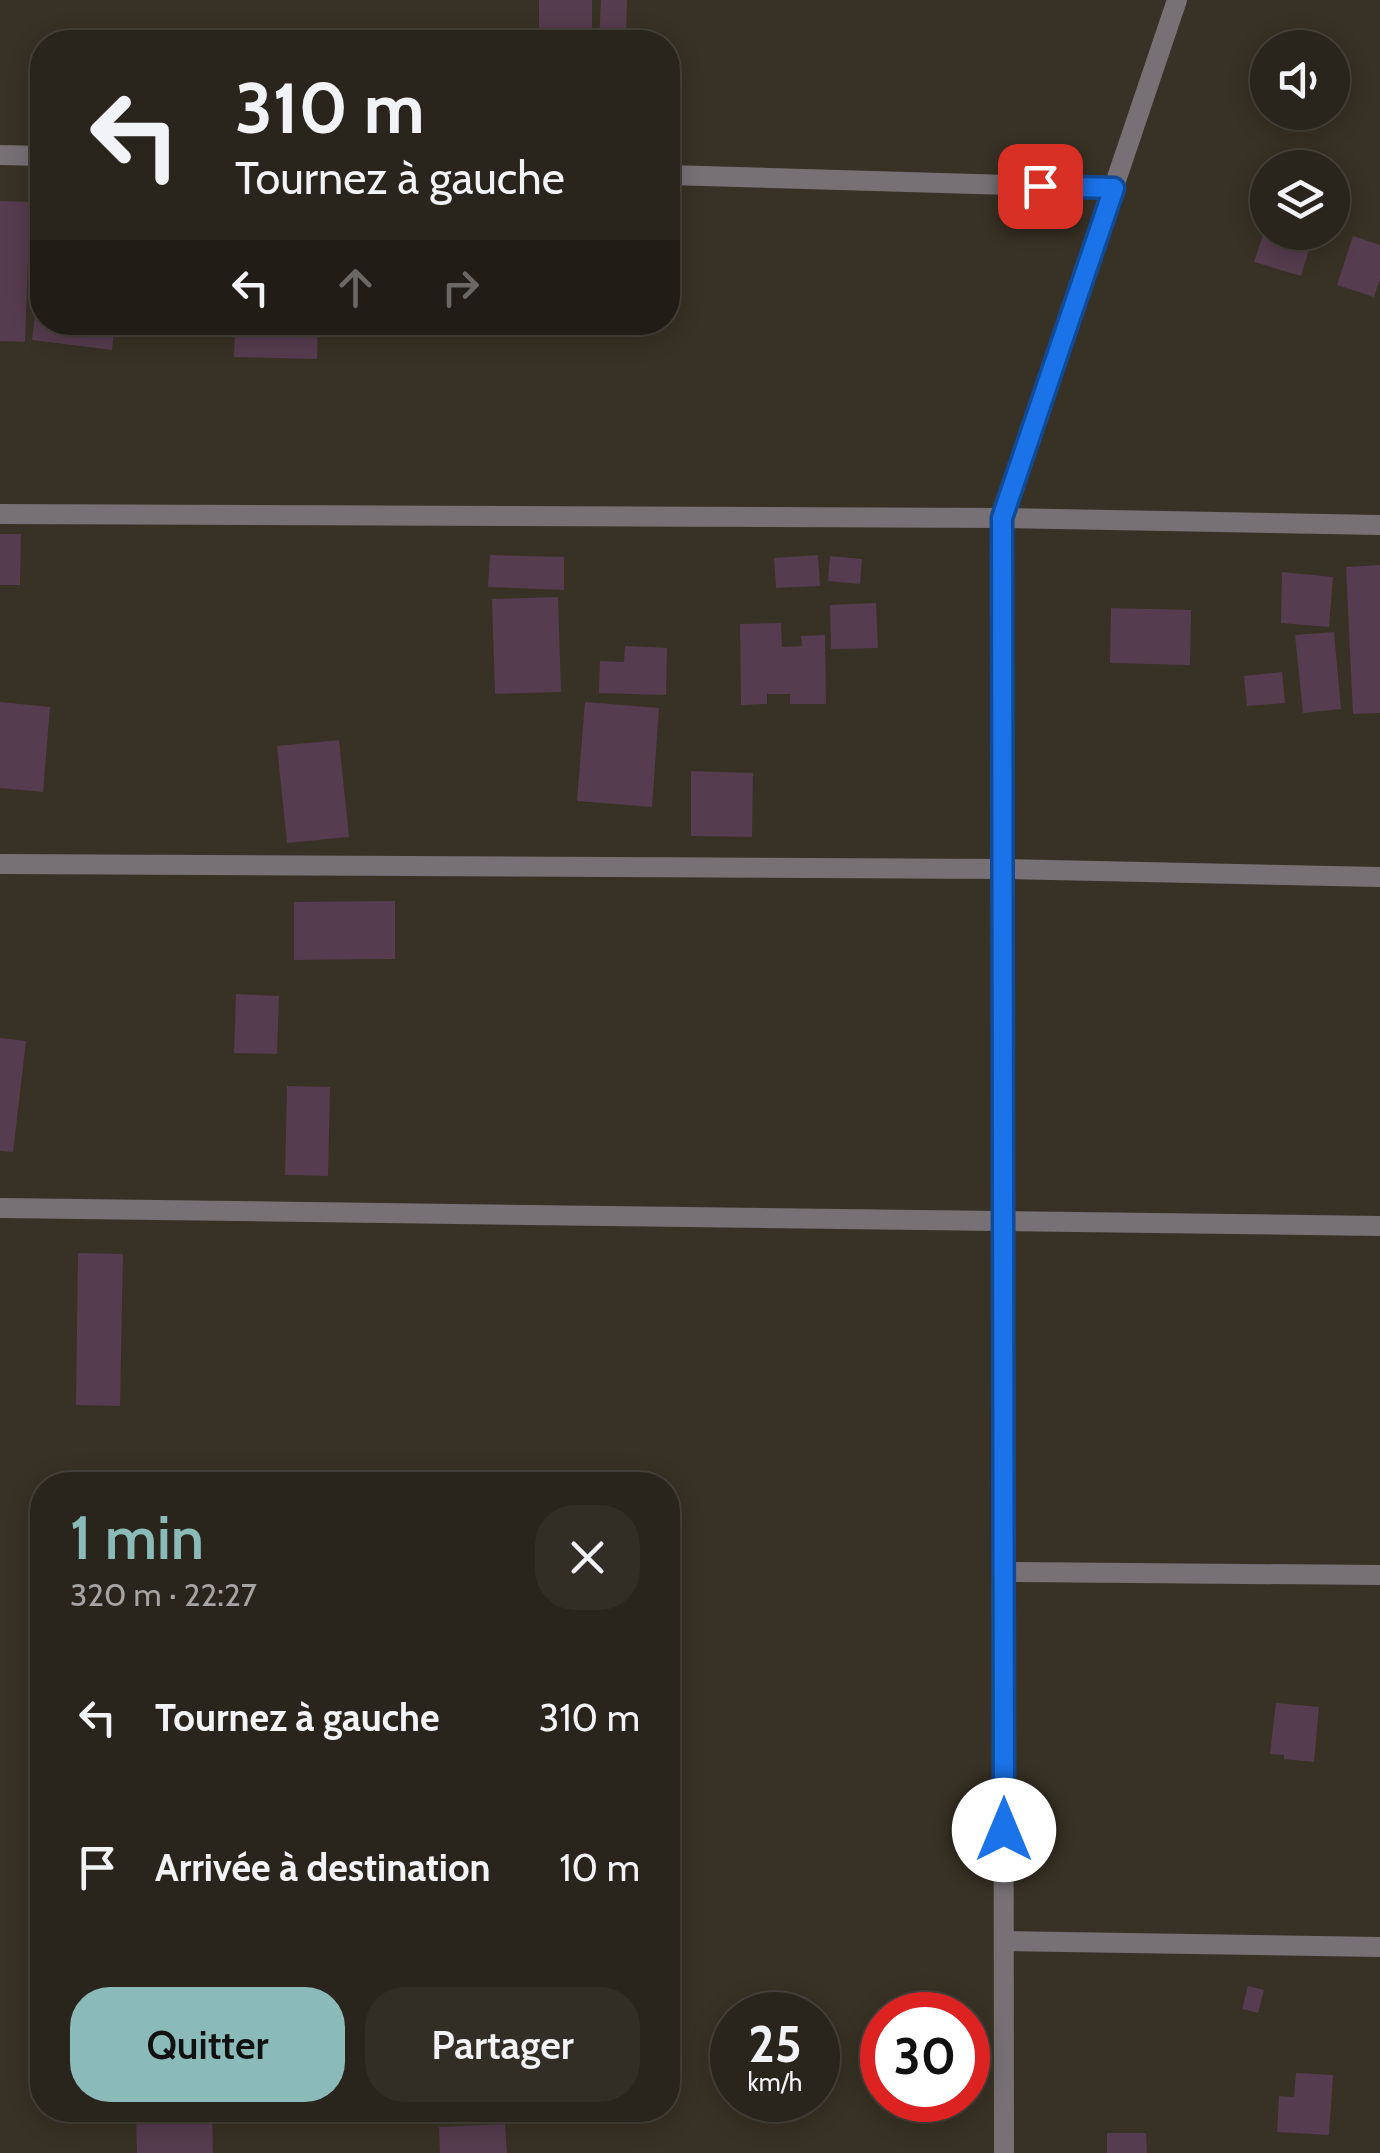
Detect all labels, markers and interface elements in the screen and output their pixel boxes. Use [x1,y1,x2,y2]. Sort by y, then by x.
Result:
map controls [1250,30,1350,250]
button: sound [1250,30,1350,130]
text: 310 m [235,65,425,151]
icon: left [70,70,200,200]
pin [998,144,1083,229]
button: layers [1250,150,1350,250]
text: Tournez à gauche [235,151,565,205]
icon: arrive [1013,159,1068,214]
icon: left [223,260,278,315]
icon: ahead [328,260,383,315]
icon: right [433,260,488,315]
text: 1 min [70,1501,204,1574]
button: close [535,1505,640,1610]
text: 320 m · 22:27 [70,1575,257,1614]
icon: left [70,1690,125,1745]
text: Tournez à gauche [155,1694,440,1741]
text: 310 m [539,1694,640,1741]
position arrow [952,1778,1056,1882]
icon: arrive [70,1840,125,1895]
text: Arrivée à destination [155,1844,491,1891]
text: 10 m [559,1844,640,1891]
button: Quitter [70,1987,345,2102]
button: Partager [365,1987,640,2102]
speed limit sign: 30 [860,1992,990,2122]
text: 25 [748,2014,802,2075]
text: km/h [748,2067,802,2097]

